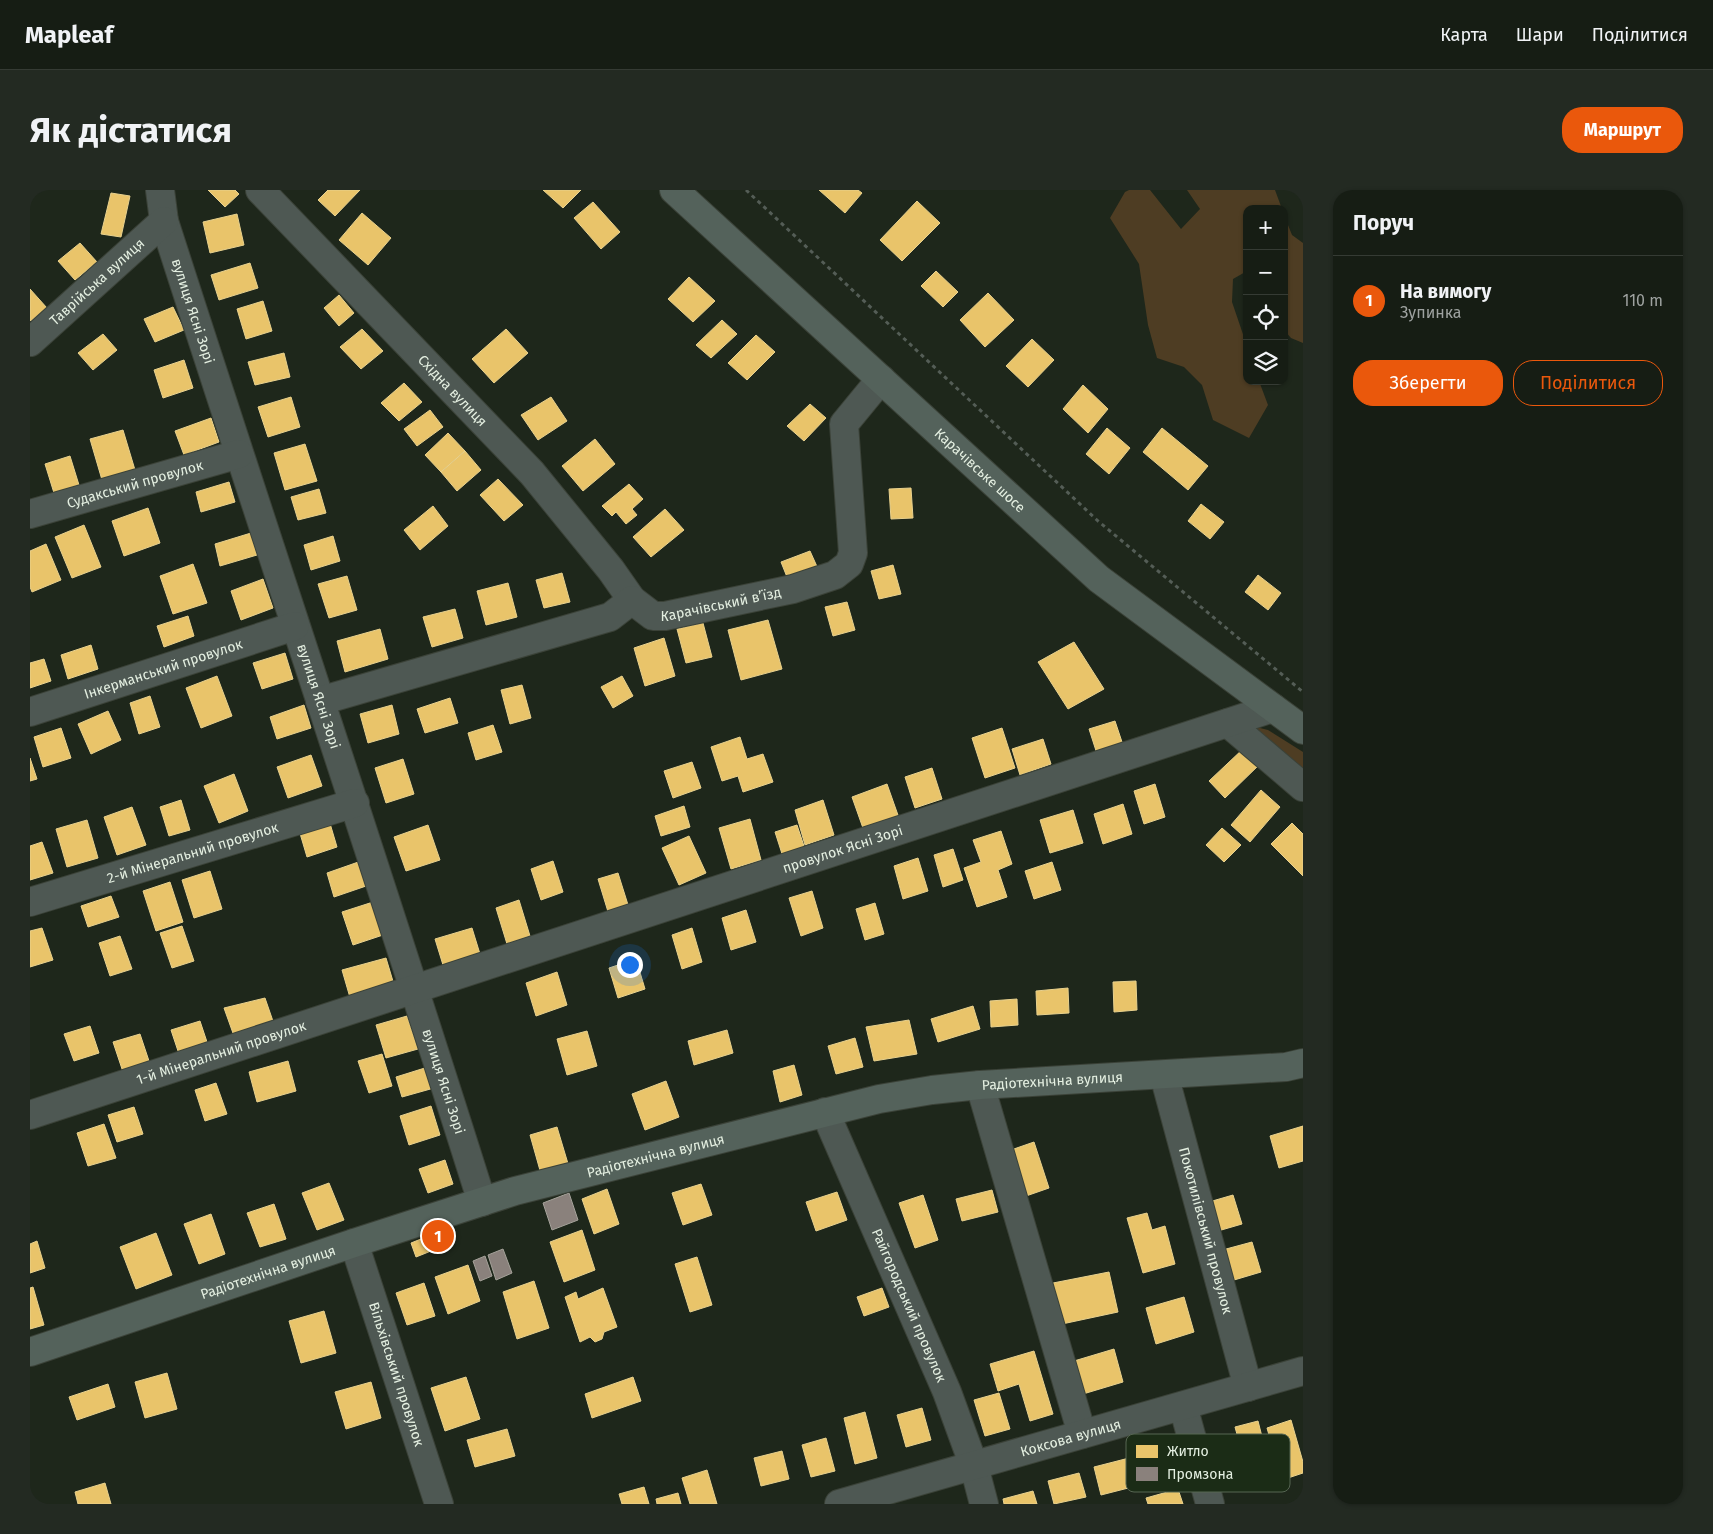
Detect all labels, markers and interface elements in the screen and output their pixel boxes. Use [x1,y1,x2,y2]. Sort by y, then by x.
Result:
text: Mapleaf [25,21,113,49]
text: Карта [1440,24,1488,46]
text: Шари [1516,24,1564,46]
text: Поділитися [1592,24,1688,46]
button: Маршрут [1562,107,1683,153]
text: Як дістатися [30,109,232,151]
map controls [1243,205,1288,385]
button: + [1243,205,1288,250]
text: Поруч [1353,210,1414,236]
street label: Таврійська вулиця [46,235,148,329]
button: − [1243,250,1288,295]
street label: вулиця Ясні Зорі [168,256,218,366]
text: На вимогу [1400,280,1491,303]
text: 1 [1365,291,1373,310]
text: 110 m [1622,291,1663,310]
button: locate [1243,295,1288,340]
text: Зупинка [1400,303,1462,322]
button: layers [1243,340,1288,385]
street label: Східна вулиця [414,351,491,430]
button: Зберегти [1353,360,1503,406]
button: Поділитися [1513,360,1663,406]
street label: Карачівське шосе [931,424,1029,516]
street label: Судакський провулок [65,456,206,512]
street label: Карачівський в’їзд [660,583,783,625]
street label: Інкерманський провулок [82,635,245,702]
street label: вулиця Ясні Зорі [294,641,344,751]
street label: 2-й Мінеральний провулок [105,818,281,887]
street label: провулок Ясні Зорі [780,821,905,877]
your location [617,952,643,978]
street label: 1-й Мінеральний провулок [134,1017,309,1088]
street label: вулиця Ясні Зорі [419,1027,469,1136]
street label: Радіотехнічна вулиця [981,1068,1123,1093]
street label: Радіотехнічна вулиця [585,1130,726,1181]
street label: Покотилівський провулок [1175,1145,1237,1316]
pin: 1 [422,1217,454,1255]
street label: Райгородський провулок [868,1226,951,1386]
street label: Радіотехнічна вулиця [198,1241,338,1303]
street label: Вільхівський провулок [365,1300,428,1449]
street label: Коксова вулиця [1018,1415,1123,1460]
legend [1126,1434,1290,1492]
text: Житло [1167,1443,1209,1460]
text: Промзона [1167,1466,1233,1483]

